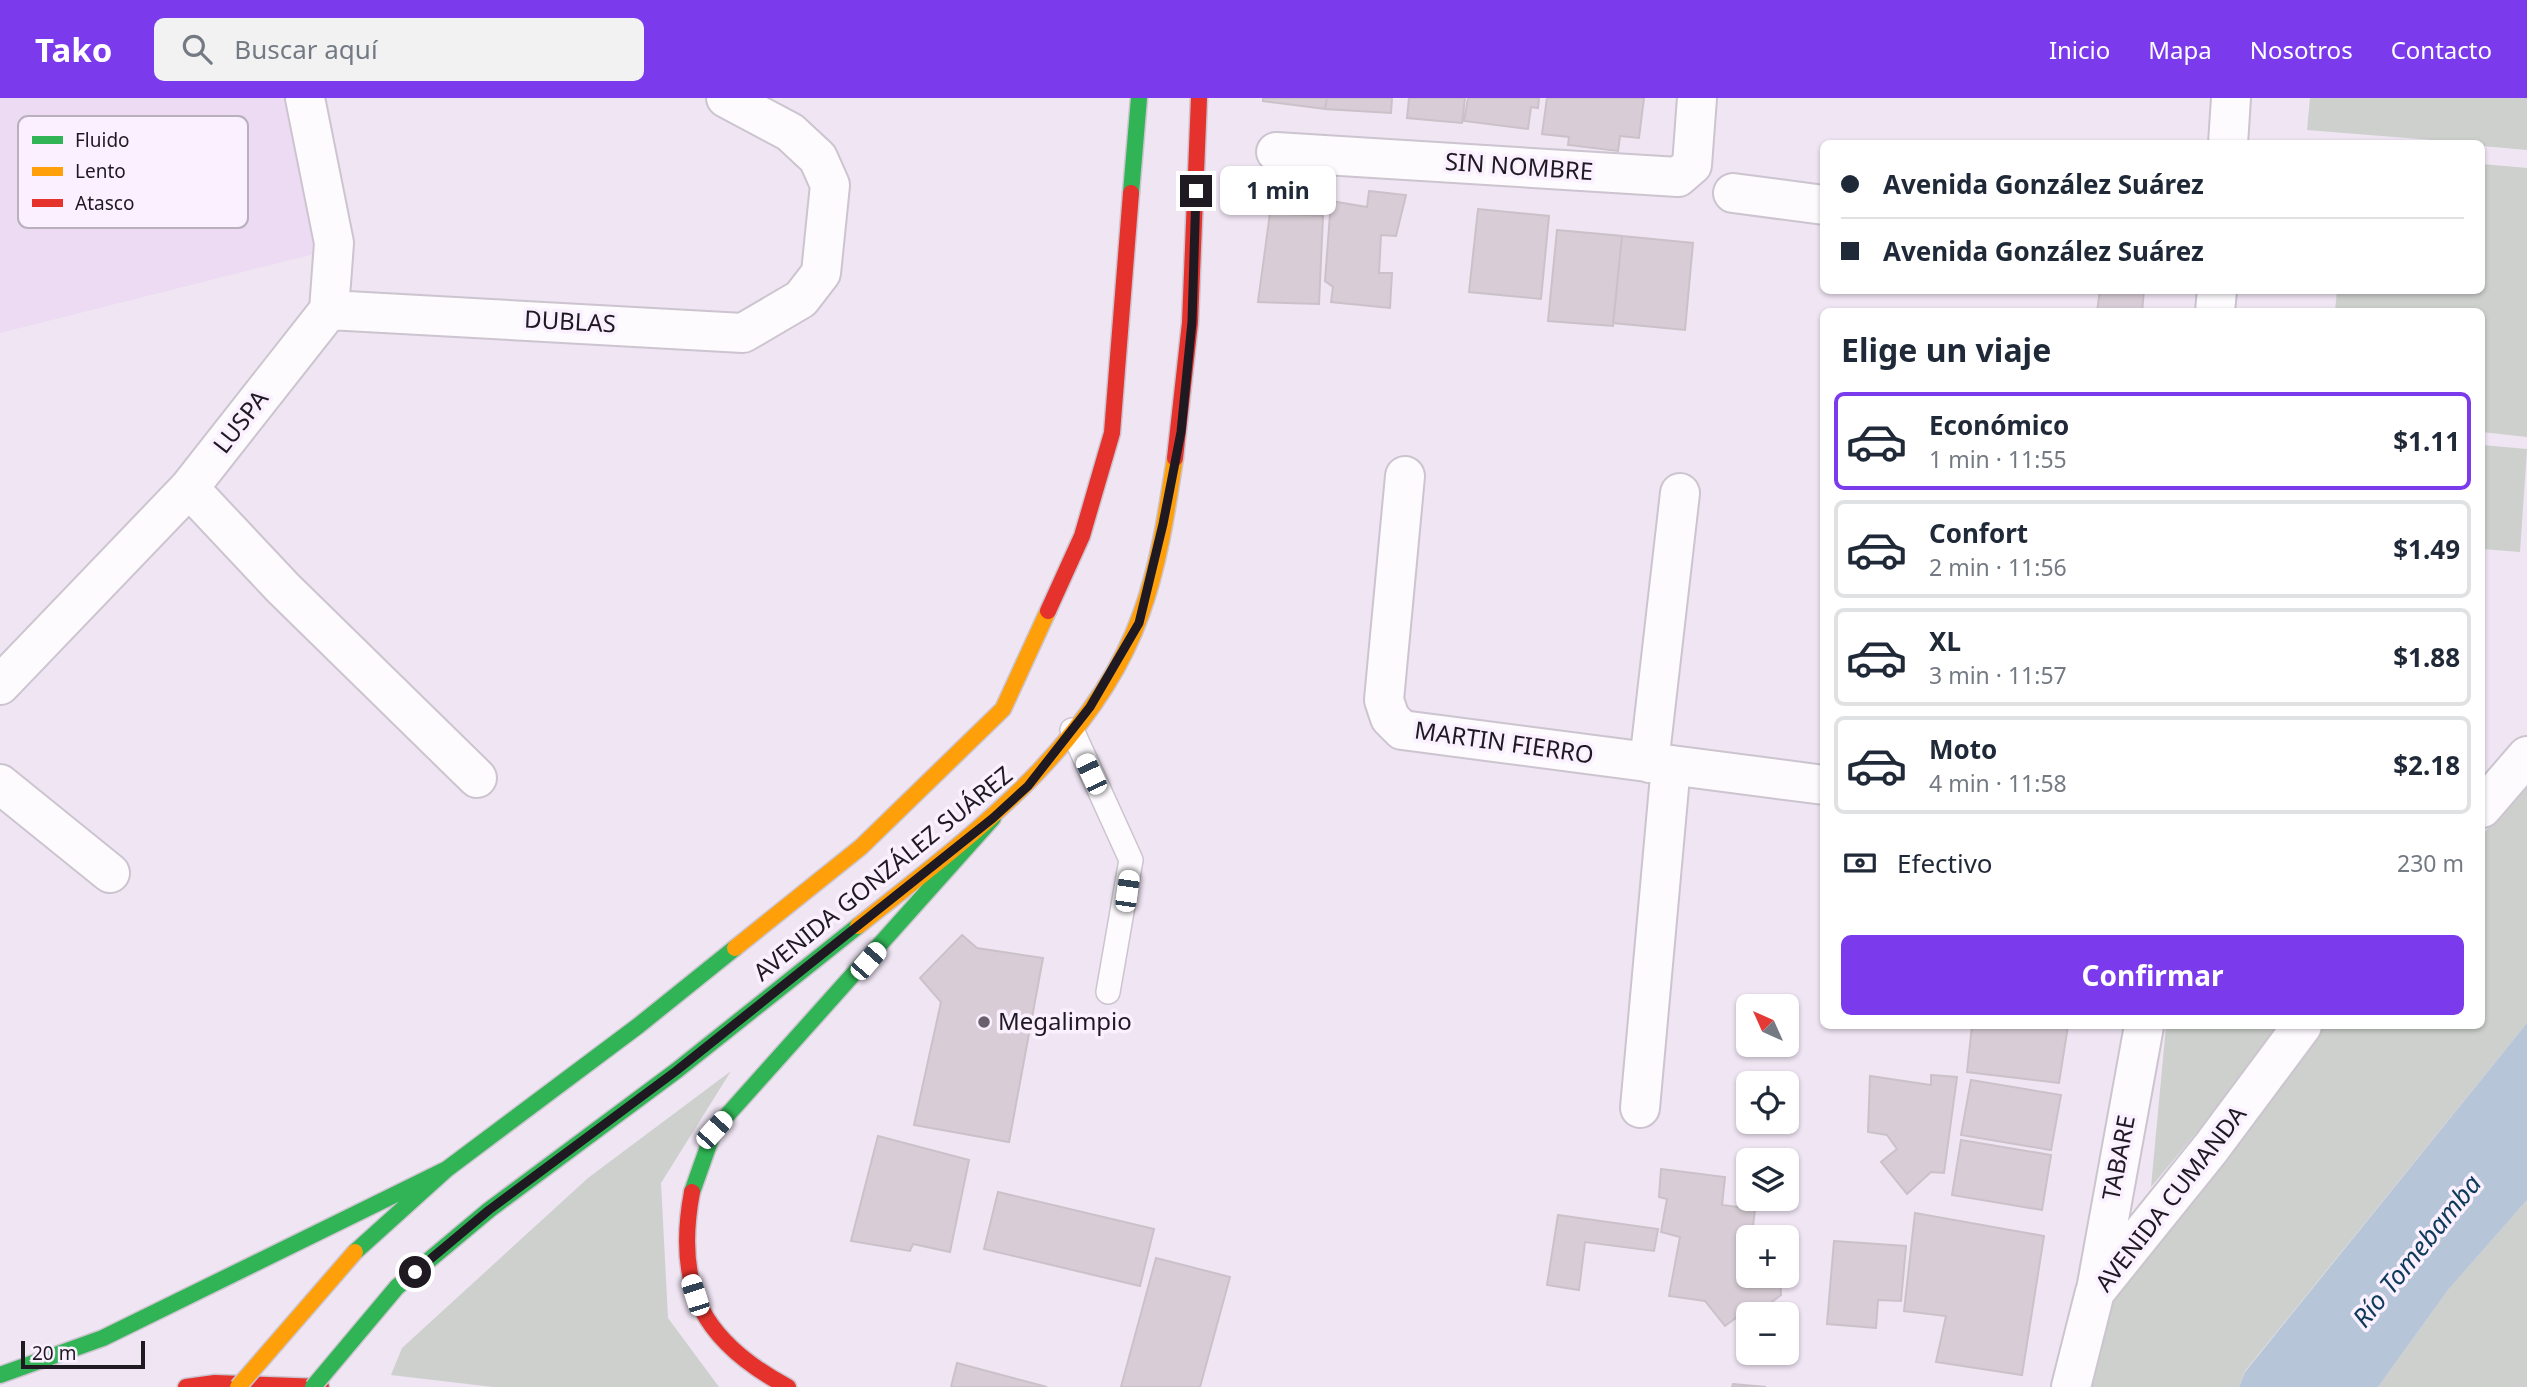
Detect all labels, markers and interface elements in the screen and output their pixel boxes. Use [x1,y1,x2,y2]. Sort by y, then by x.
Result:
search box [154,18,644,81]
text: Tako [35,27,112,72]
icon: search [178,30,216,68]
text: Buscar aquí [234,31,378,67]
text: Inicio [2049,33,2110,66]
text: Mapa [2148,33,2212,66]
text: Nosotros [2250,33,2353,66]
text: Contacto [2391,33,2492,66]
legend [18,116,248,228]
text: Fluido [75,127,130,153]
street label: SIN NOMBRE [1444,144,1594,187]
text: Lento [75,158,126,184]
callout: 1 min [1220,166,1336,216]
text: Avenida González Suárez [1883,166,2204,202]
text: 1 min [1246,174,1310,206]
route end [1180,175,1212,207]
text: Atasco [75,190,134,216]
text: Avenida González Suárez [1883,233,2204,269]
street label: DUBLAS [523,302,617,339]
text: Elige un viaje [1841,328,2051,371]
street label: LUSPA [205,382,275,459]
text: Económico [1929,407,2069,443]
icon: car [1845,410,1908,473]
text: $1.11 [2393,423,2460,459]
text: 1 min · 11:55 [1929,443,2067,475]
text: Confort [1929,515,2028,551]
icon: car [1845,518,1908,581]
text: $1.49 [2393,531,2460,567]
text: 2 min · 11:56 [1929,551,2067,583]
text: XL [1929,623,1961,659]
icon: car [1845,626,1908,689]
text: $1.88 [2393,639,2460,675]
text: 3 min · 11:57 [1929,659,2067,691]
street label: MARTIN FIERRO [1413,713,1596,770]
text: Moto [1929,731,1997,767]
icon: car [1845,734,1908,797]
text: $2.18 [2393,747,2460,783]
car [1073,751,1110,797]
street label: AVENIDA GONZÁLEZ SUÁREZ [746,758,1018,988]
text: 4 min · 11:58 [1929,767,2067,799]
icon: cash [1841,844,1879,882]
text: Efectivo [1897,845,1993,881]
text: 230 m [2397,847,2464,879]
car [1114,869,1141,913]
button: Confirmar [1841,935,2464,1015]
car [847,938,890,984]
north arrow [1736,994,1799,1057]
map controls [1736,994,1799,1365]
place label: Megalimpio [998,1004,1132,1037]
marker: Megalimpio [976,1014,992,1030]
button: locate [1736,1071,1799,1134]
street label: AVENIDA CUMANDA [2087,1098,2253,1298]
car [693,1107,736,1153]
street label: TABARE [2093,1112,2142,1203]
button: layers [1736,1148,1799,1211]
water label: Río Tomebamba [2343,1166,2489,1334]
button: + [1736,1225,1799,1288]
route start [399,1256,431,1288]
car [679,1272,712,1318]
button: − [1736,1302,1799,1365]
scale bar [21,1338,145,1370]
text: 20 m [32,1340,76,1366]

